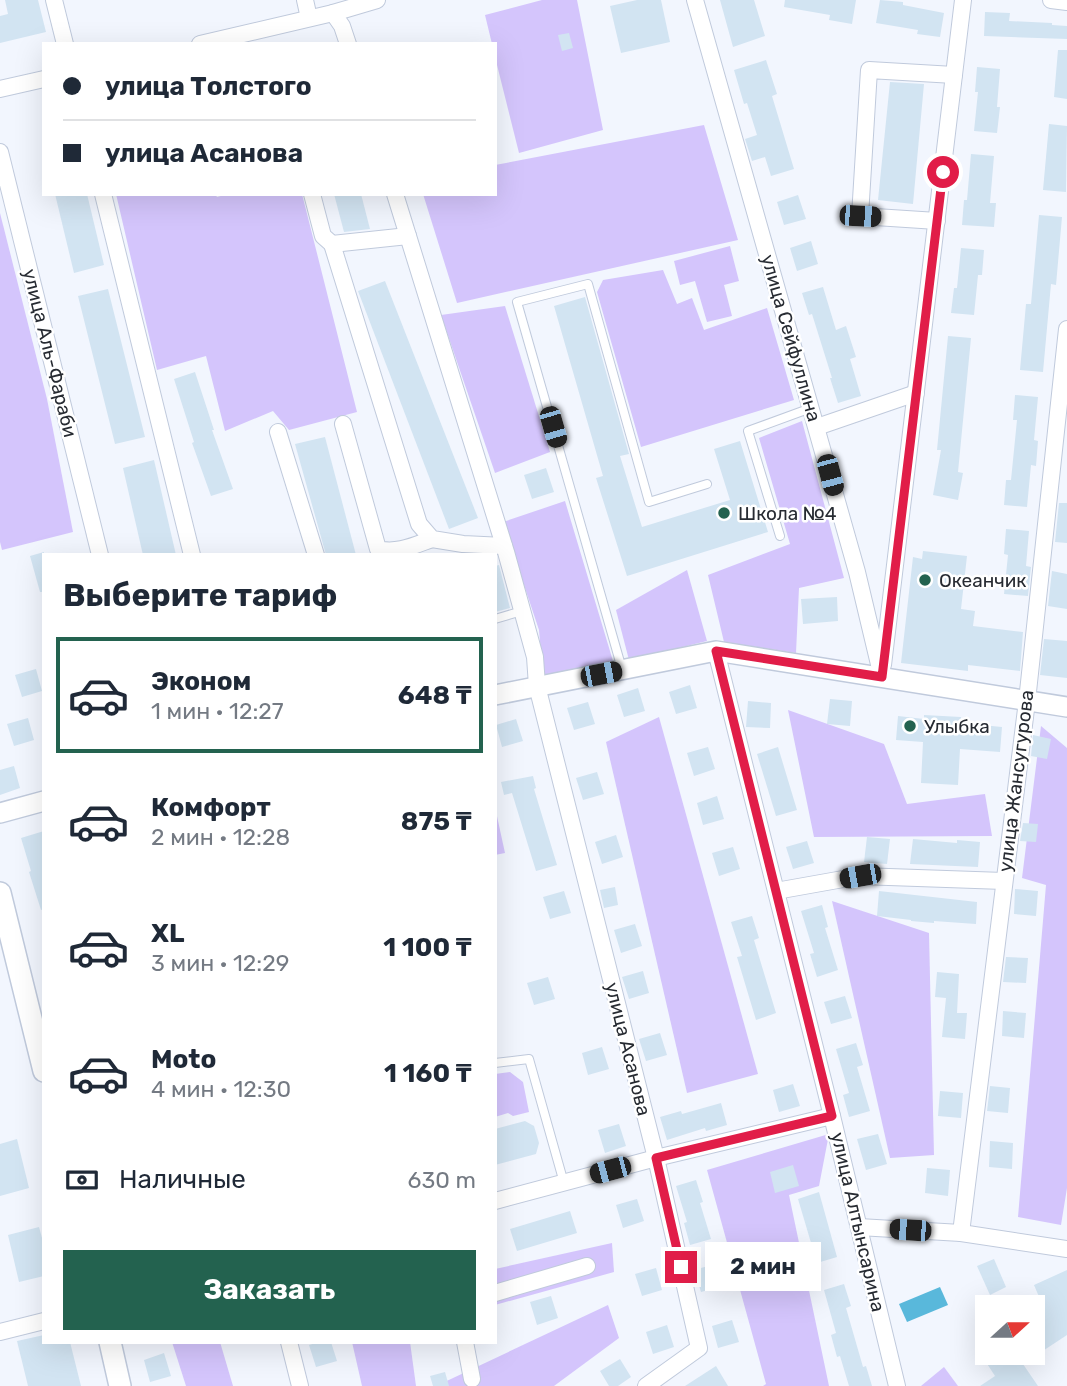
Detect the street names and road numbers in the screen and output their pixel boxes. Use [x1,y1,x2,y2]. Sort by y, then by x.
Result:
street label: улица Сейфуллина [756,252,826,424]
street label: улица Аль-Фараби [18,266,82,440]
street label: улица Жансугурова [993,689,1039,873]
street label: улица Асанова [600,980,656,1118]
street label: улица Алтынсарина [826,1130,890,1314]

